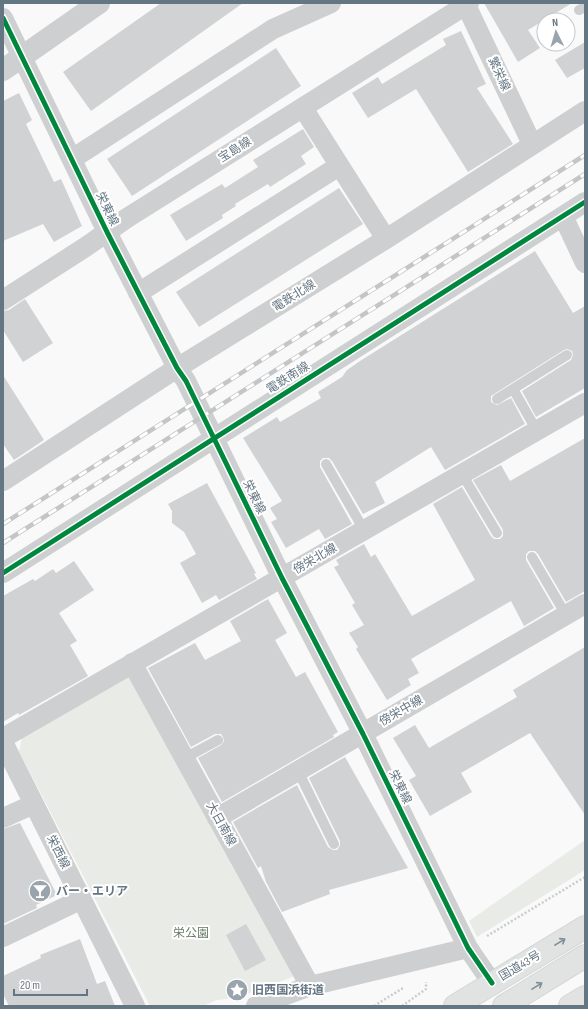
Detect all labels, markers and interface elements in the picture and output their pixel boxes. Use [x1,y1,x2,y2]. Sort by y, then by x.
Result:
north arrow [536,12,576,52]
text: N [552,16,559,29]
street label: 繁栄線 [485,55,513,93]
street label: 宝島線 [216,134,254,166]
street label: 栄東線 [92,190,122,228]
street label: 電鉄北線 [270,277,318,315]
street label: 電鉄南線 [264,359,312,397]
street label: 栄東線 [239,478,269,516]
street label: 傍栄北線 [290,541,340,577]
street label: 傍栄中線 [376,693,426,729]
street label: 栄東線 [385,768,415,806]
street label: 大日南線 [203,799,239,849]
street label: 栄西線 [43,833,73,871]
bar icon: バー・エリア [27,878,53,904]
place label: バー・エリア [56,884,128,899]
park label: 栄公園 [173,926,209,941]
one-way arrow [554,938,565,946]
street label: 国道43号 [496,948,544,984]
scale bar [14,971,87,997]
place icon: 旧西国浜街道 [224,977,250,1003]
text: 20 m [20,978,40,993]
one-way arrow [531,981,543,989]
place label: 旧西国浜街道 [252,983,324,998]

